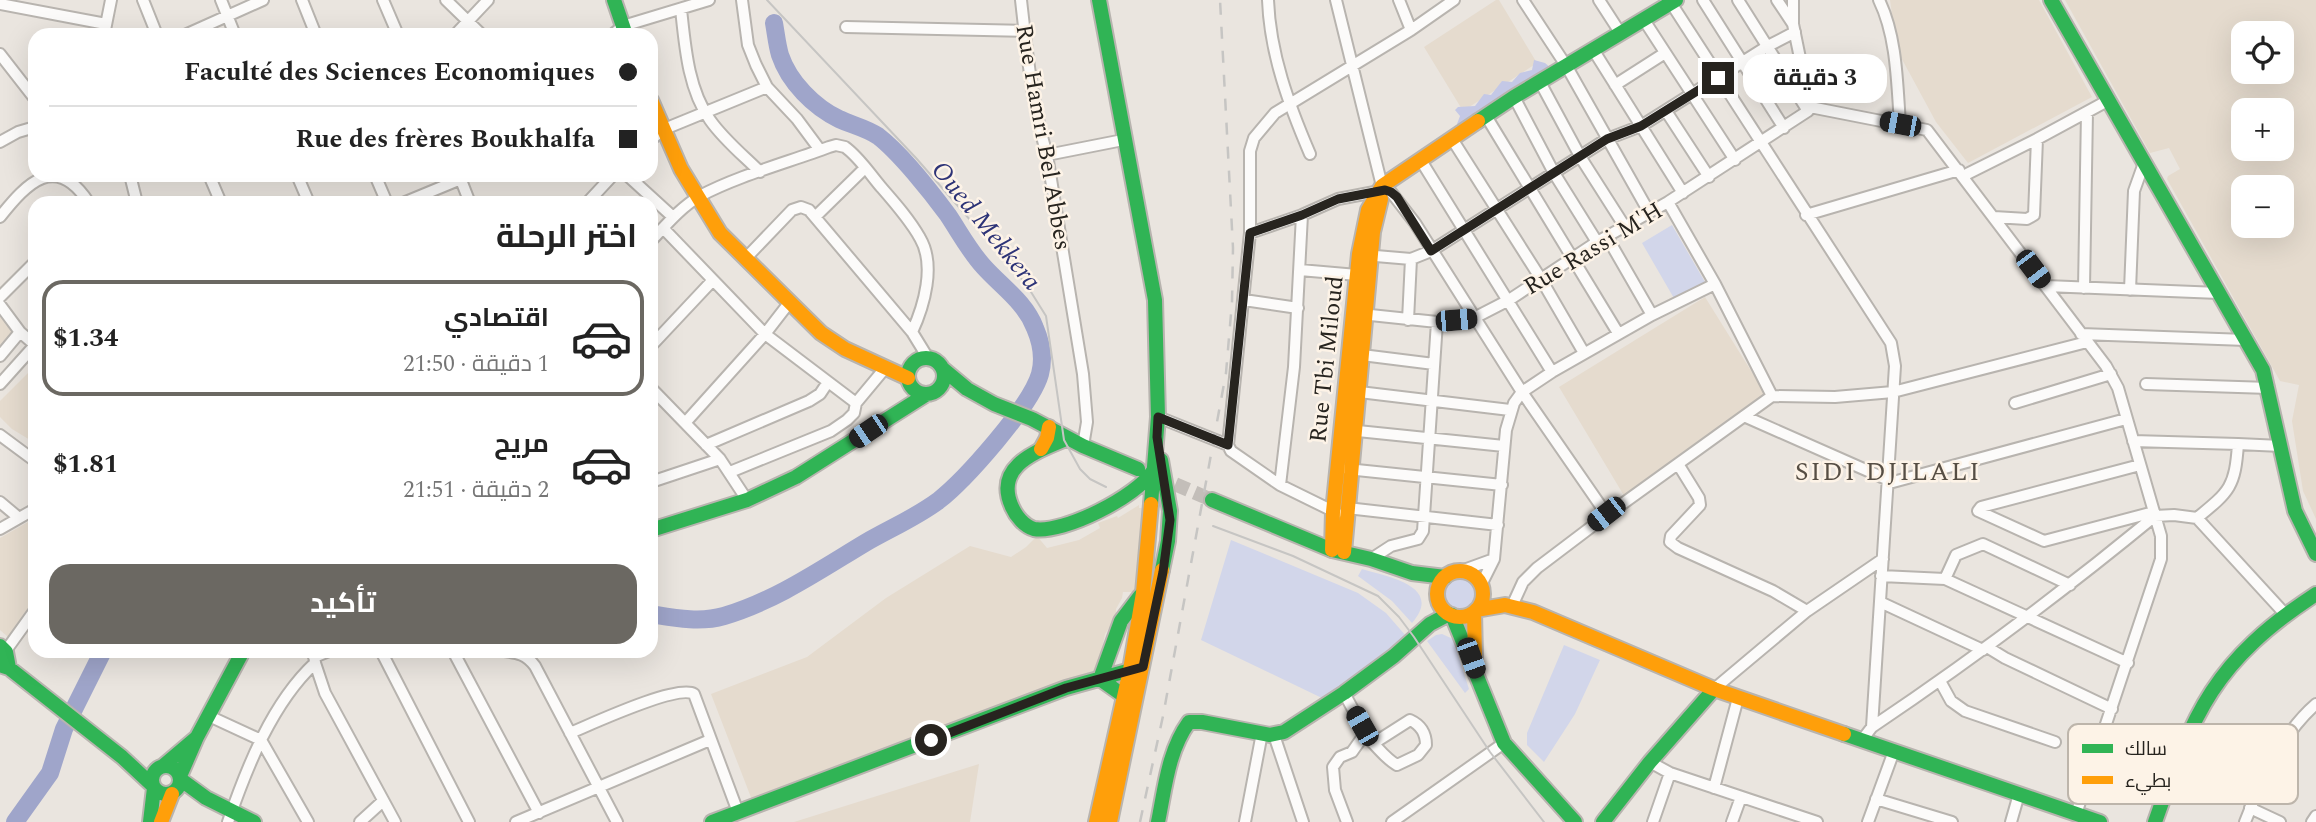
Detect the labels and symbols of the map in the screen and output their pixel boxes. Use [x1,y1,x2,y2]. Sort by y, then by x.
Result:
street label: Rue Hamri Bel Abbes [1005,21,1081,253]
callout: 3 دقيقة [1742,54,1886,102]
route end [1702,62,1734,94]
car [1878,110,1923,138]
water label: Oued Mekkera [921,152,1051,299]
street label: Rue Rassi M'H [1517,193,1670,305]
car [2012,246,2055,292]
street label: Rue Tbi Miloud [1300,274,1354,444]
car [1435,308,1478,332]
car [845,411,892,451]
district label: SIDI DJILALI [1795,452,1981,492]
car [1583,493,1630,535]
car [1454,635,1489,681]
car [1343,703,1382,749]
route start [915,724,947,756]
legend [2068,724,2298,804]
text: سالك [2125,735,2167,764]
text: بطيء [2125,767,2171,796]

